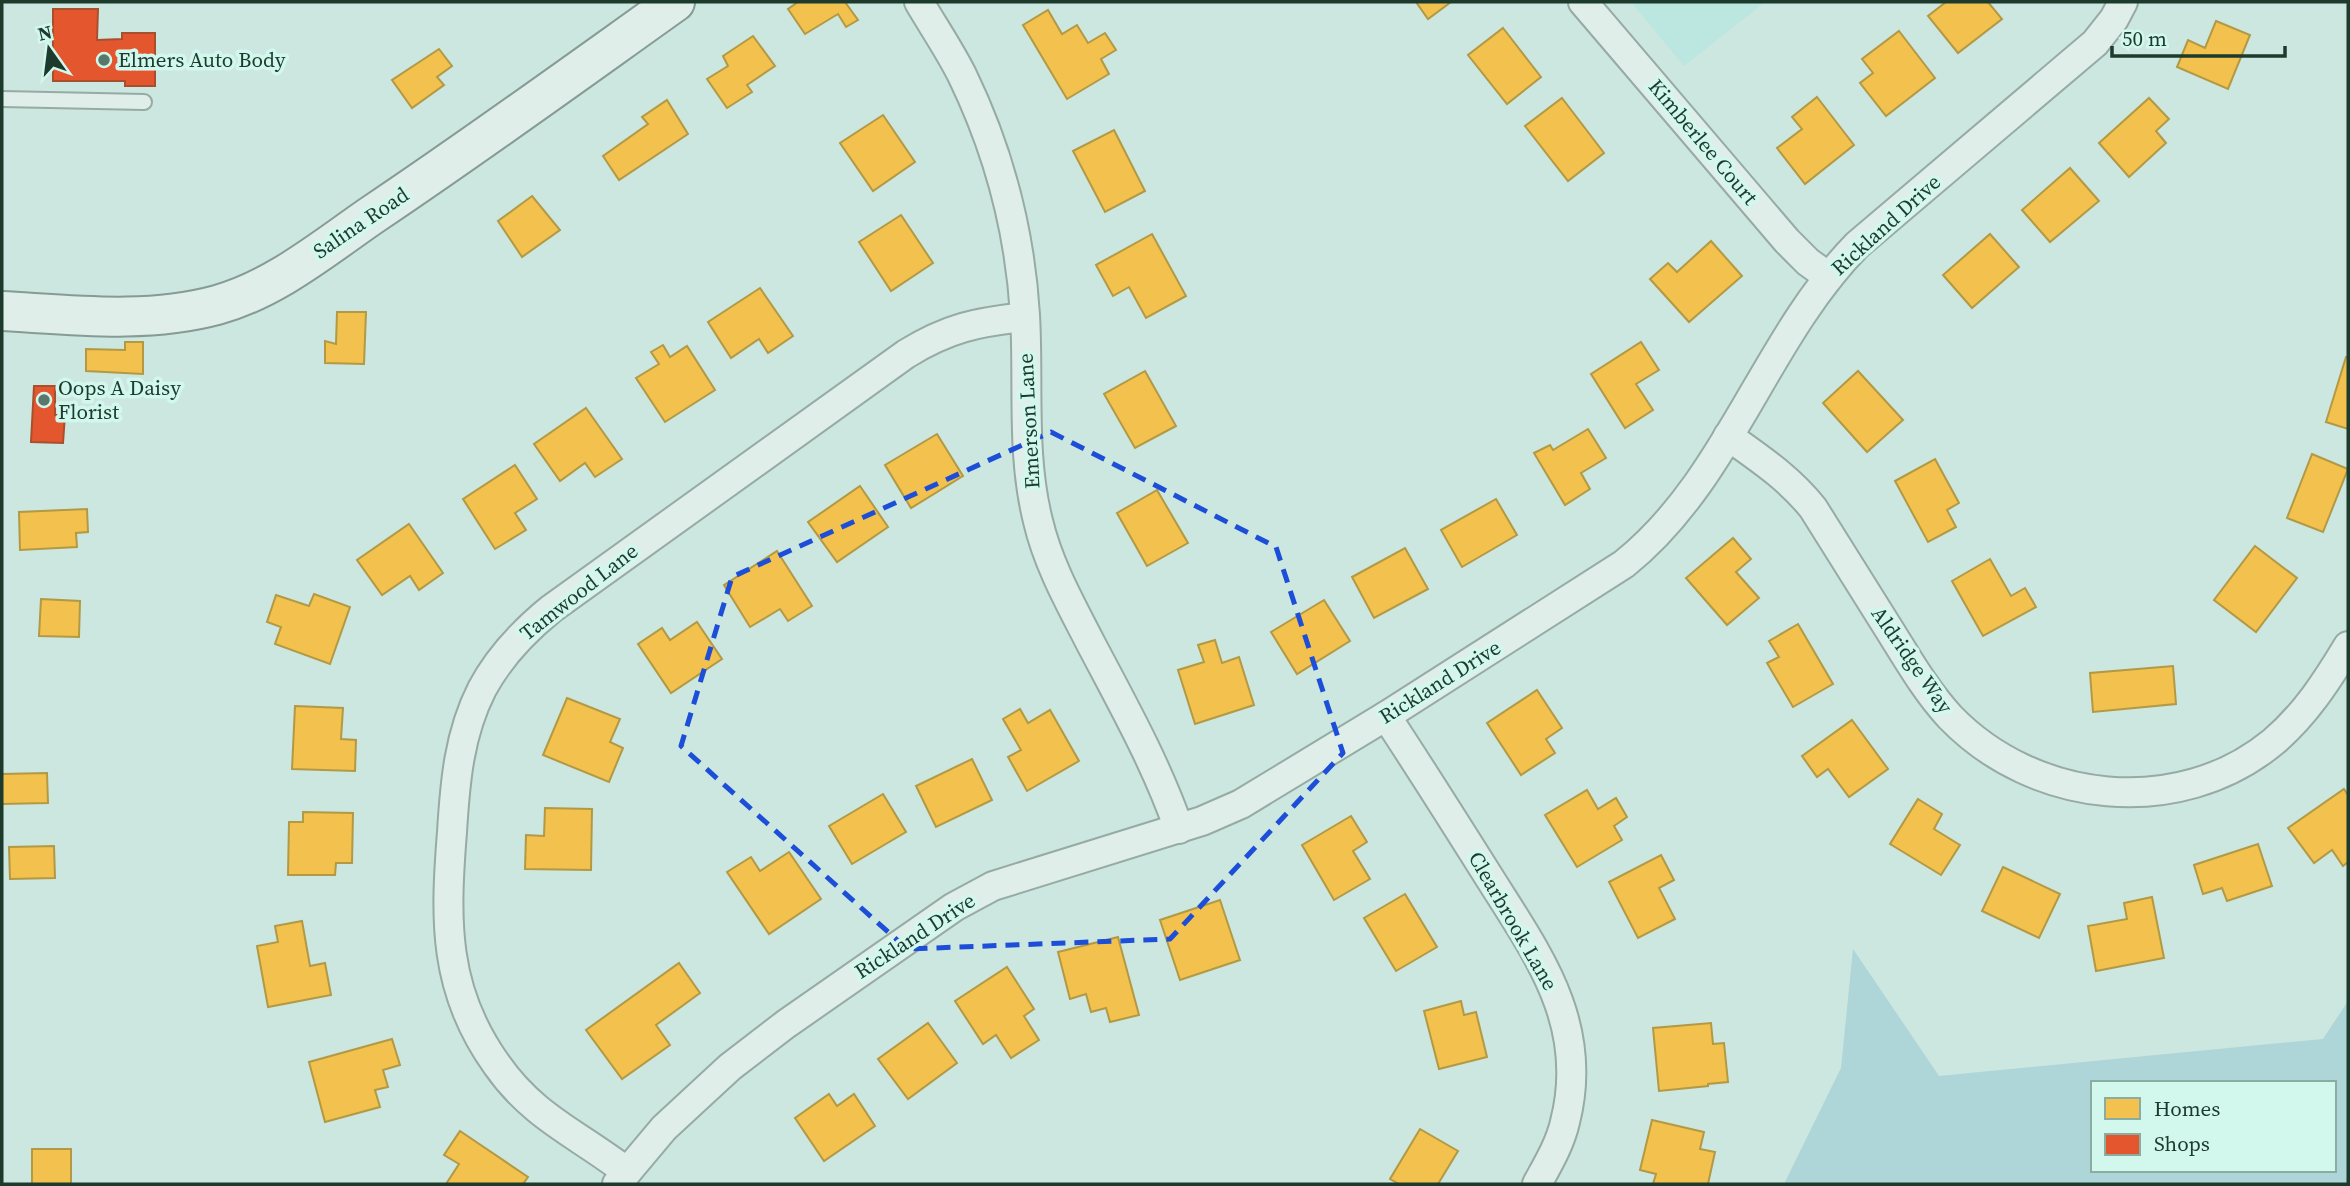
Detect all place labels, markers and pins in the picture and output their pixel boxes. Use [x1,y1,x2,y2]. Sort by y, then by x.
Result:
place label: Elmers Auto Body [118,45,286,74]
marker: Elmers Auto Body [96,52,112,68]
place label: Oops A Daisy Florist [58,373,181,426]
marker: Oops A Daisy Florist [36,392,52,408]

